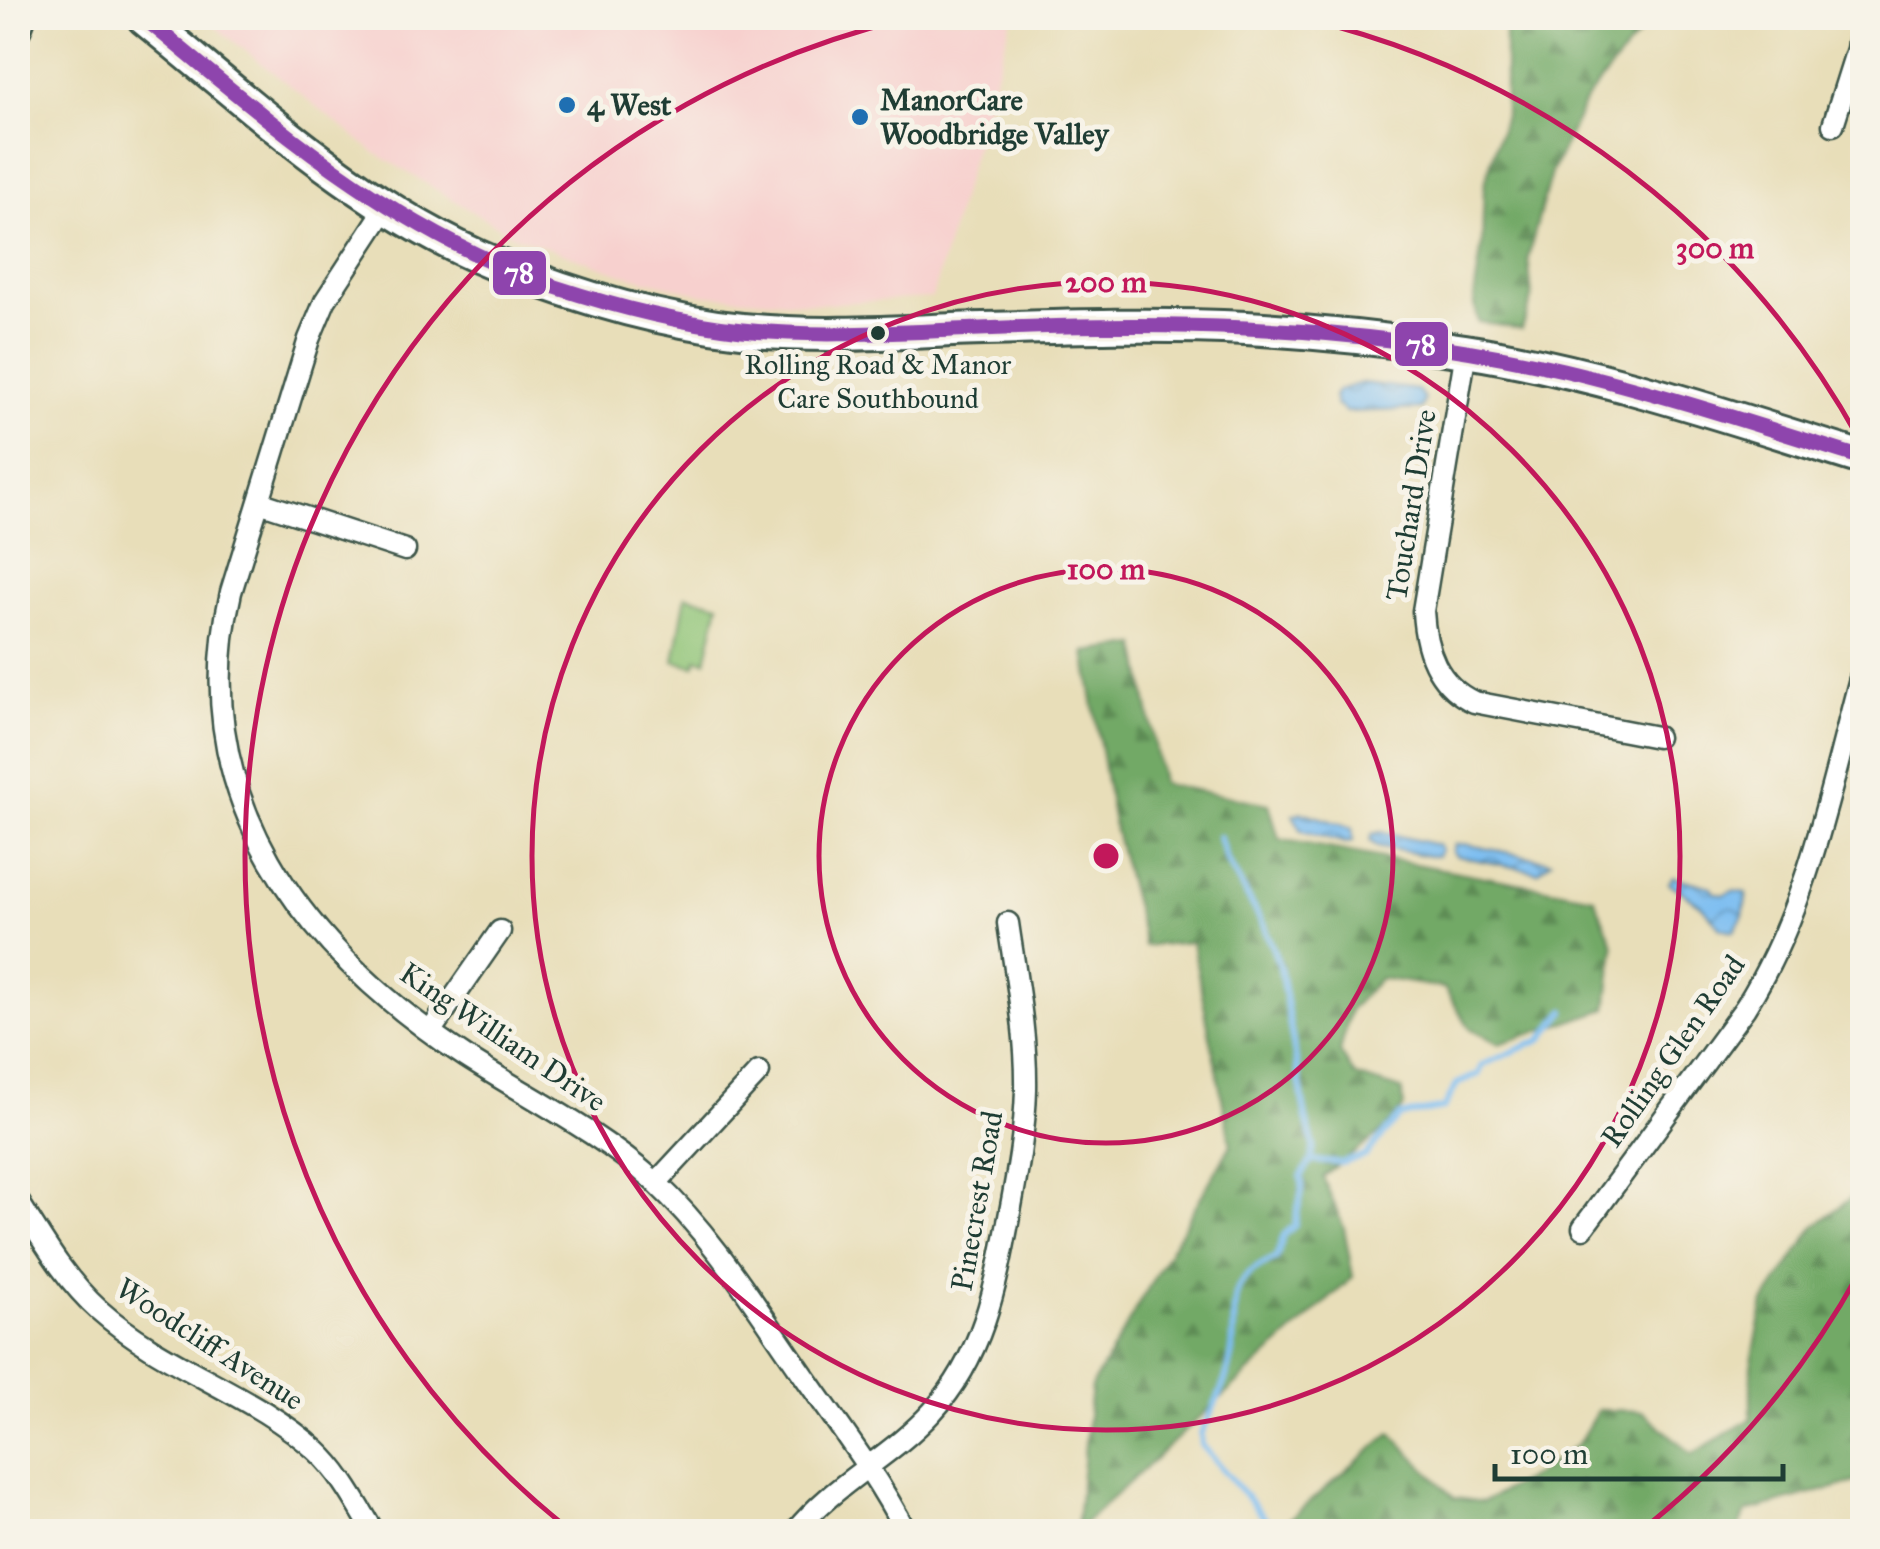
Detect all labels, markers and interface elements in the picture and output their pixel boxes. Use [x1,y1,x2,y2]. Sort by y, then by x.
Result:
place label: ManorCare Woodbridge Valley [880,82,1109,152]
place label: 4 West [587,87,672,123]
marker: 4 West [556,94,578,116]
marker: ManorCare Woodbridge Valley [849,106,871,128]
text: 300 m [1676,230,1755,266]
line badge: 78 [491,249,548,297]
text: 78 [504,255,534,290]
text: 200 m [1065,264,1147,300]
line badge: 78 [1393,320,1450,368]
marker: Rolling Road & Manor Care Southbound [868,323,888,343]
text: 78 [1406,327,1436,362]
place label: Rolling Road & Manor Care Southbound [745,347,1012,416]
street label: Touchard Drive [1378,407,1444,603]
text: 100 m [1067,551,1146,587]
centre of rings [1088,838,1124,874]
street label: Rolling Glen Road [1593,948,1753,1154]
street label: King William Drive [393,955,613,1119]
street label: Pinecrest Road [943,1108,1011,1294]
street label: Woodcliff Avenue [109,1270,311,1418]
scale bar [1495,1419,1782,1481]
text: 100 m [1510,1436,1588,1472]

